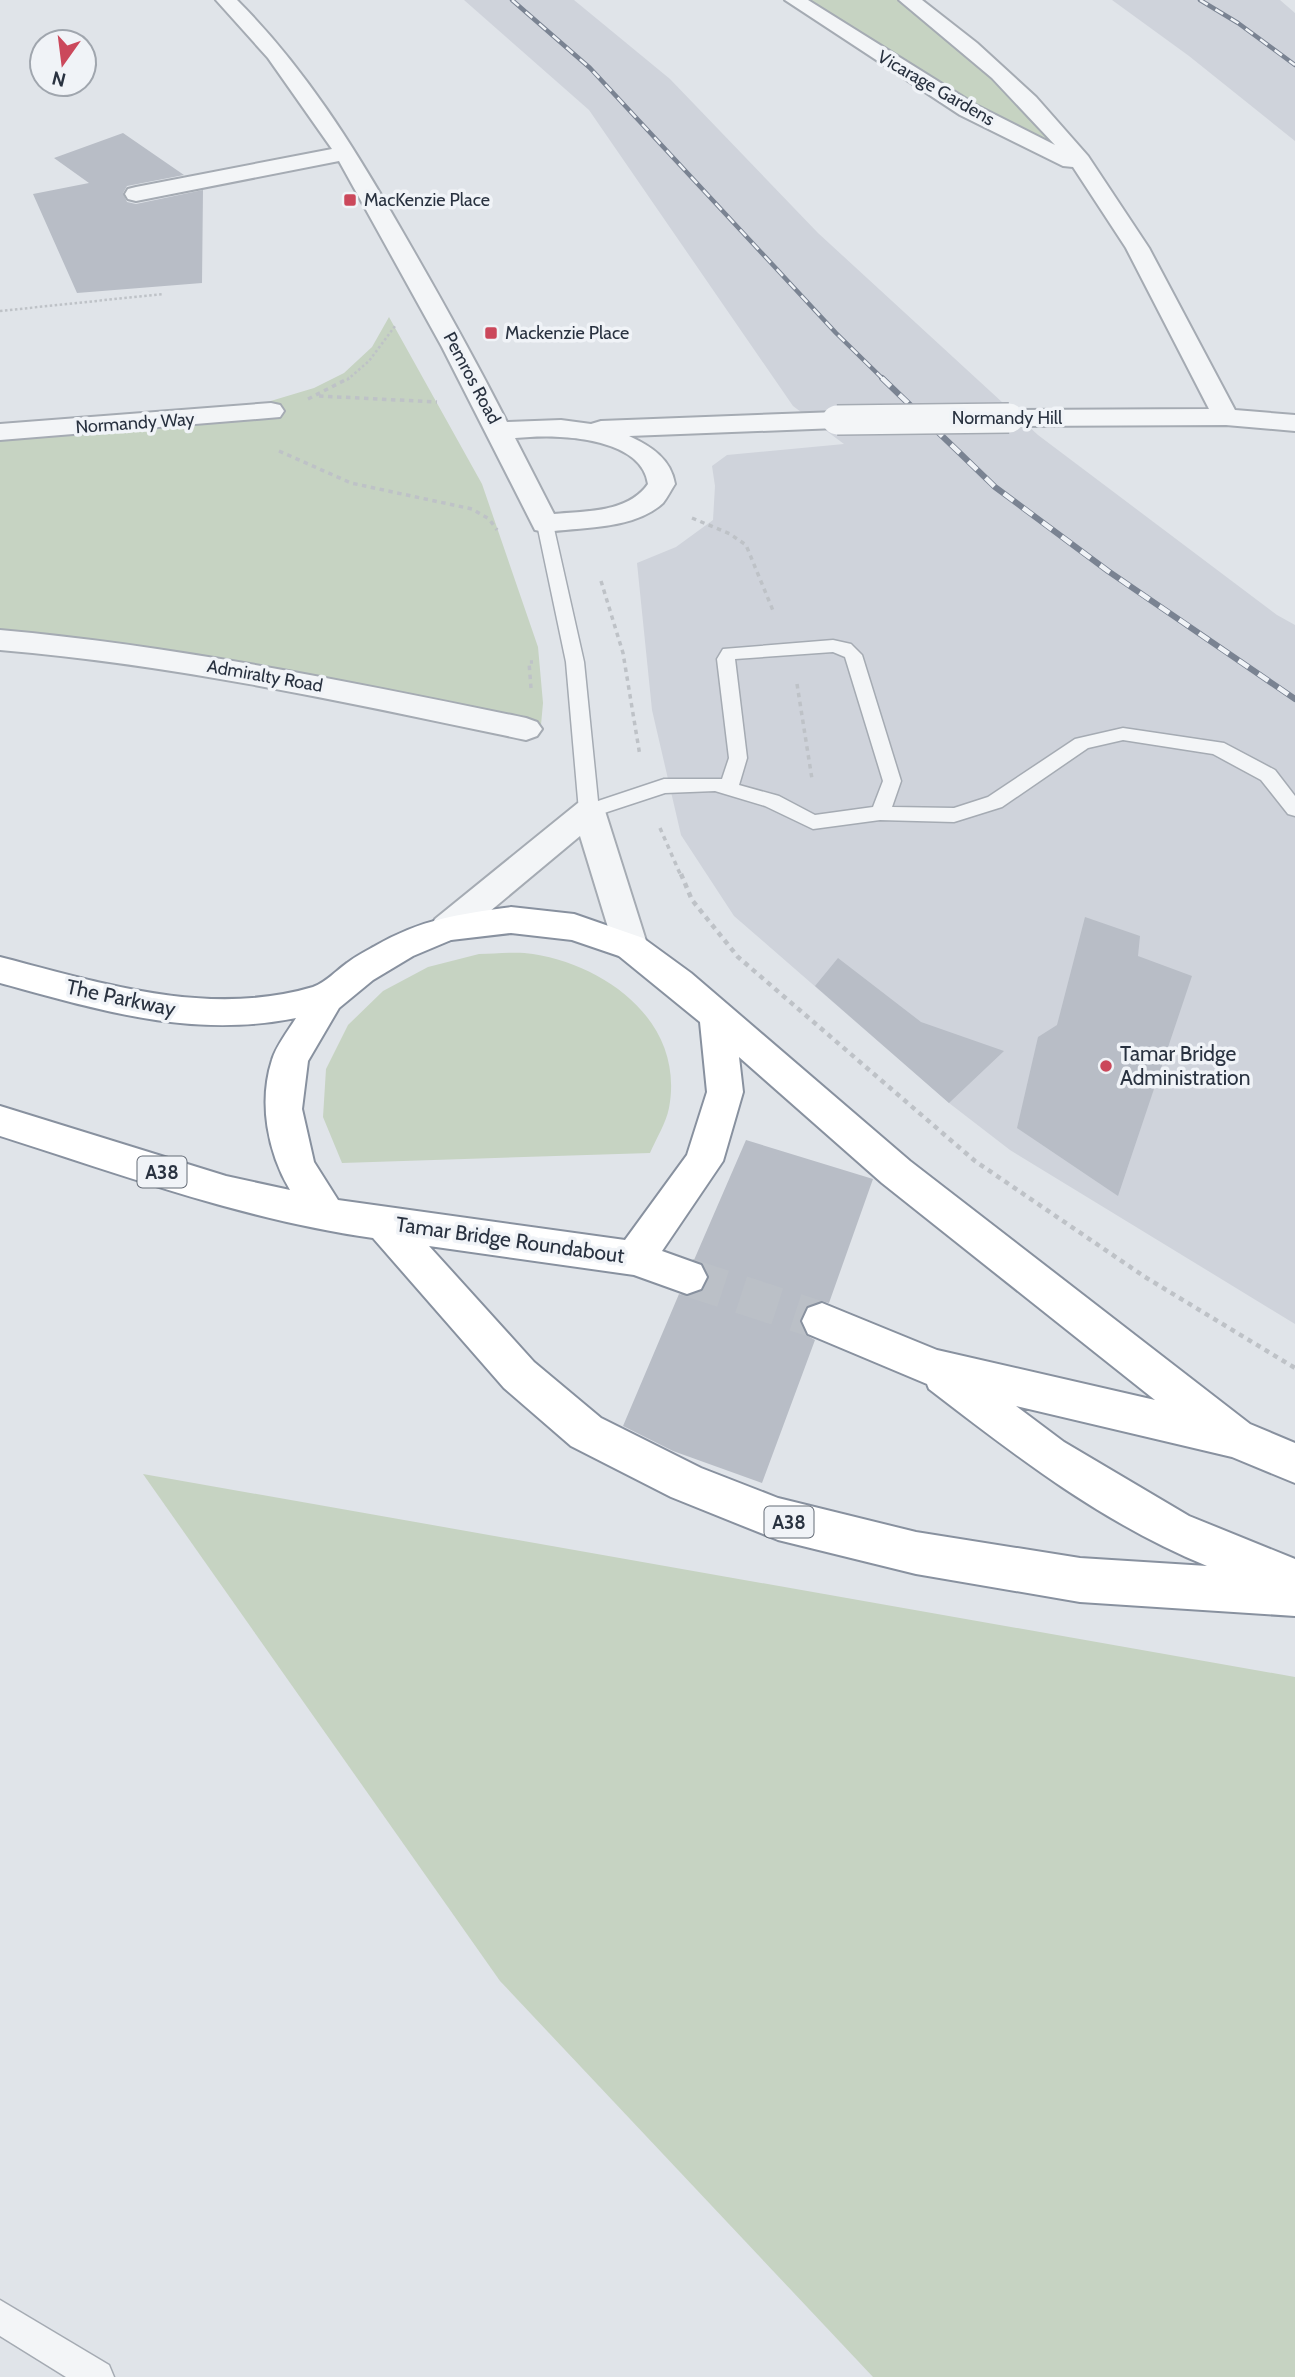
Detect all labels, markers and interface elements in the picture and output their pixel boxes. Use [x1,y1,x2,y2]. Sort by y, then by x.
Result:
north arrow [28,28,98,98]
street label: Vicarage Gardens [873,46,999,130]
text: N [50,66,68,92]
place label: MacKenzie Place [364,189,490,211]
marker: MacKenzie Place [342,192,358,208]
place label: Mackenzie Place [505,322,629,344]
marker: Mackenzie Place [483,325,499,341]
street label: Pemros Road [439,328,505,428]
street label: Normandy Hill [952,407,1063,429]
street label: Normandy Way [75,408,195,438]
street label: Admiralty Road [205,655,325,697]
street label: The Parkway [64,974,178,1021]
place label: Tamar Bridge Administration [1120,1041,1250,1090]
marker: Tamar Bridge Administration [1098,1058,1114,1074]
road number: A38 [138,1156,186,1188]
street label: Tamar Bridge Roundabout [394,1211,626,1268]
road number: A38 [764,1506,814,1538]

